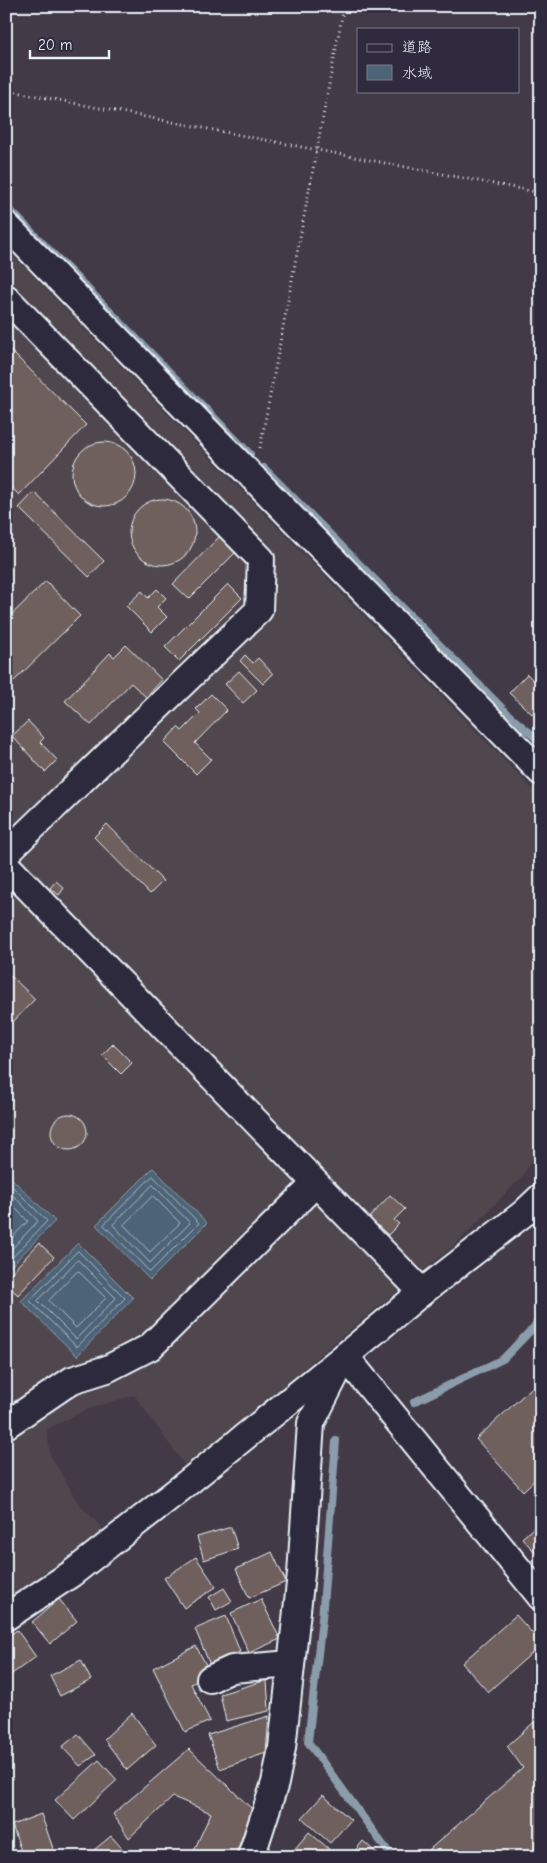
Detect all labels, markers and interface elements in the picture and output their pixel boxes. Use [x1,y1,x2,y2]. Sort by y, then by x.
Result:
scale bar [30,28,109,60]
legend [357,28,520,92]
text: 20 m [38,36,72,54]
text: 道路 [402,38,432,56]
text: 水域 [402,64,432,82]

